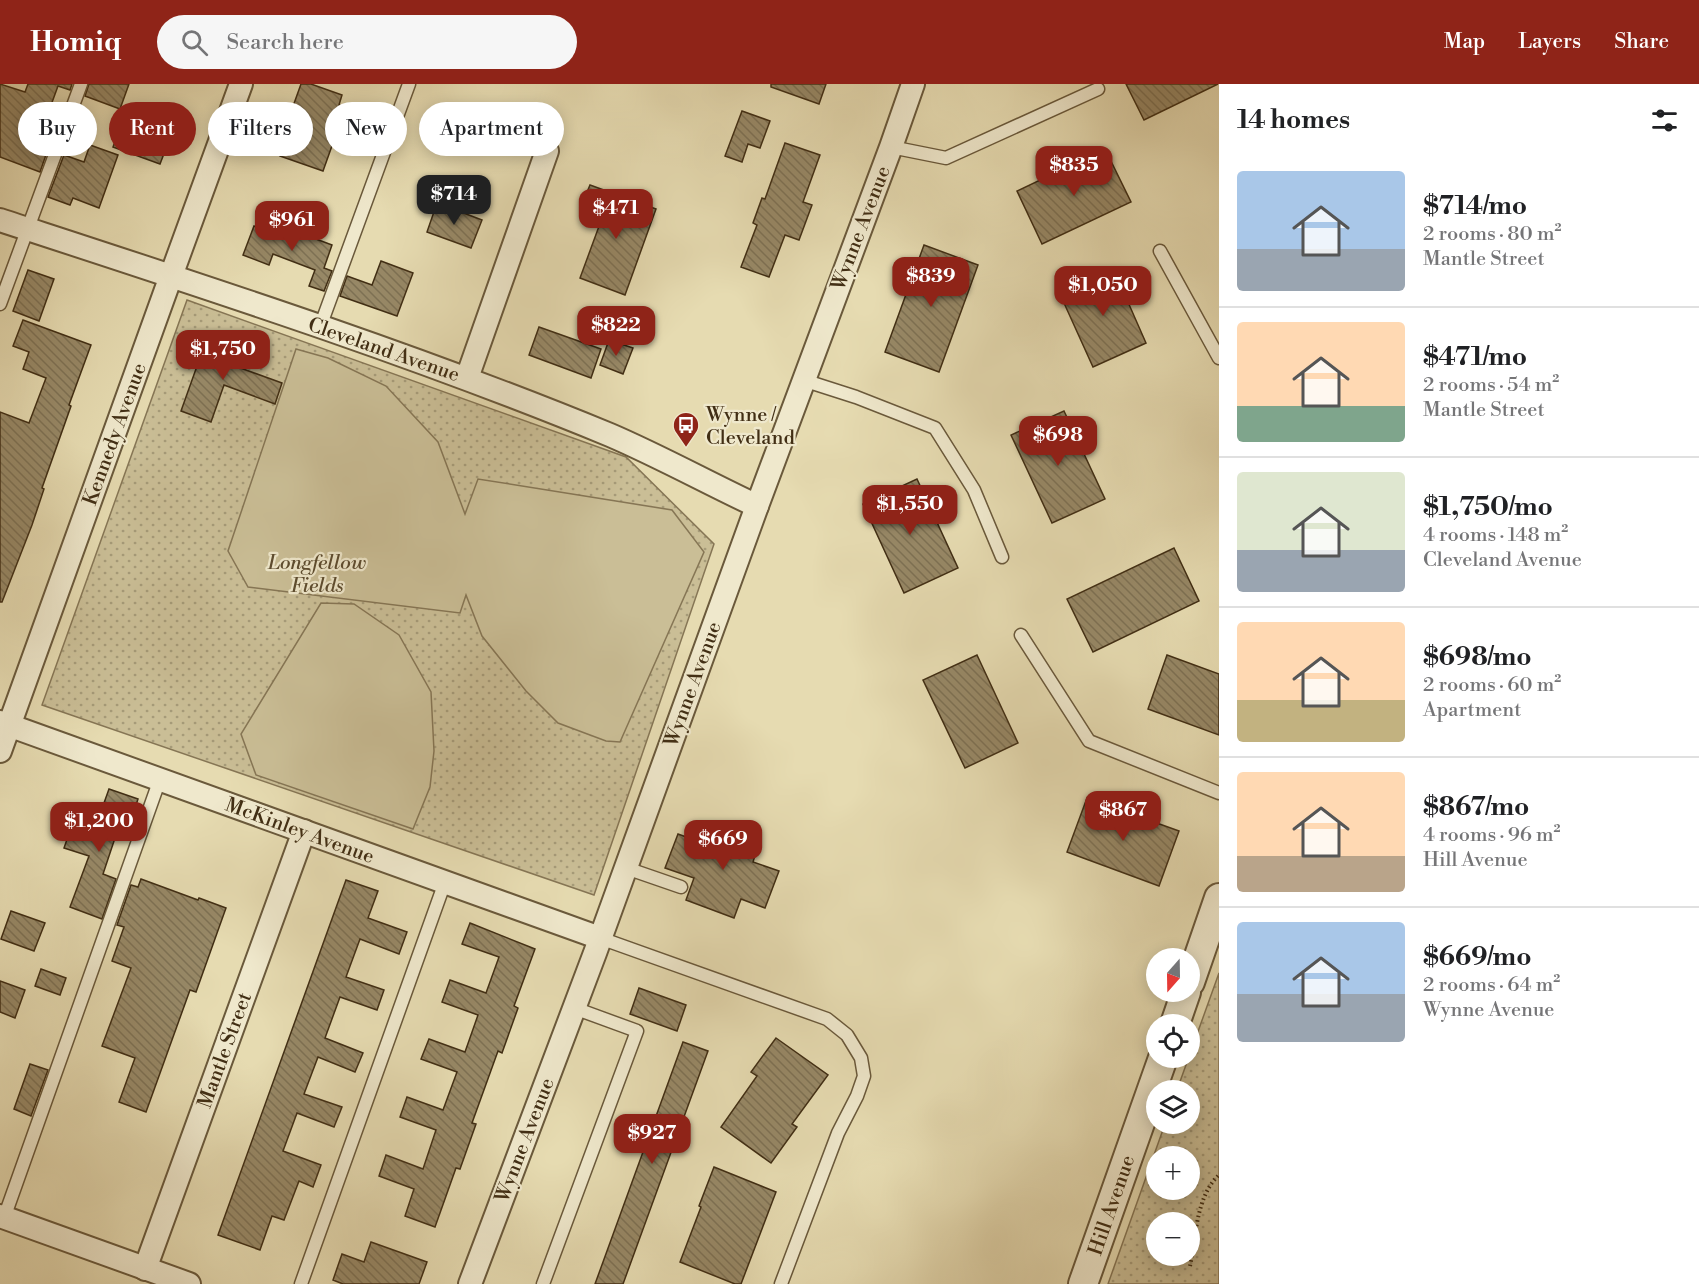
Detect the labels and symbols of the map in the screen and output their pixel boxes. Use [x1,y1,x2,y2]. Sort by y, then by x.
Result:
pin: $835 [1038,146,1110,197]
street label: Wynne Avenue [826,163,897,295]
pin: $714 [418,175,490,226]
pin: $471 [580,189,652,240]
pin: $961 [256,201,328,252]
pin: $839 [895,257,967,308]
pin: $1,050 [1054,266,1152,317]
pin: $822 [580,306,652,357]
street label: Cleveland Avenue [304,313,463,388]
pin: $1,750 [174,330,272,381]
street label: Kennedy Avenue [78,360,153,509]
place label: Wynne / Cleveland [705,403,795,451]
bus stop icon: Wynne / Cleveland [671,410,701,448]
pin: $698 [1022,416,1094,467]
pin: $1,550 [861,485,959,536]
park label: Longfellow Fields [267,551,366,599]
street label: Wynne Avenue [659,618,728,751]
pin: $867 [1087,791,1159,842]
street label: McKinley Avenue [222,793,377,870]
pin: $1,200 [50,802,148,853]
pin: $669 [687,820,759,871]
north arrow [1146,948,1200,1002]
street label: Mantle Street [193,989,258,1112]
street label: Wynne Avenue [490,1075,561,1207]
pin: $927 [616,1114,688,1165]
street label: Hill Avenue [1084,1152,1141,1259]

